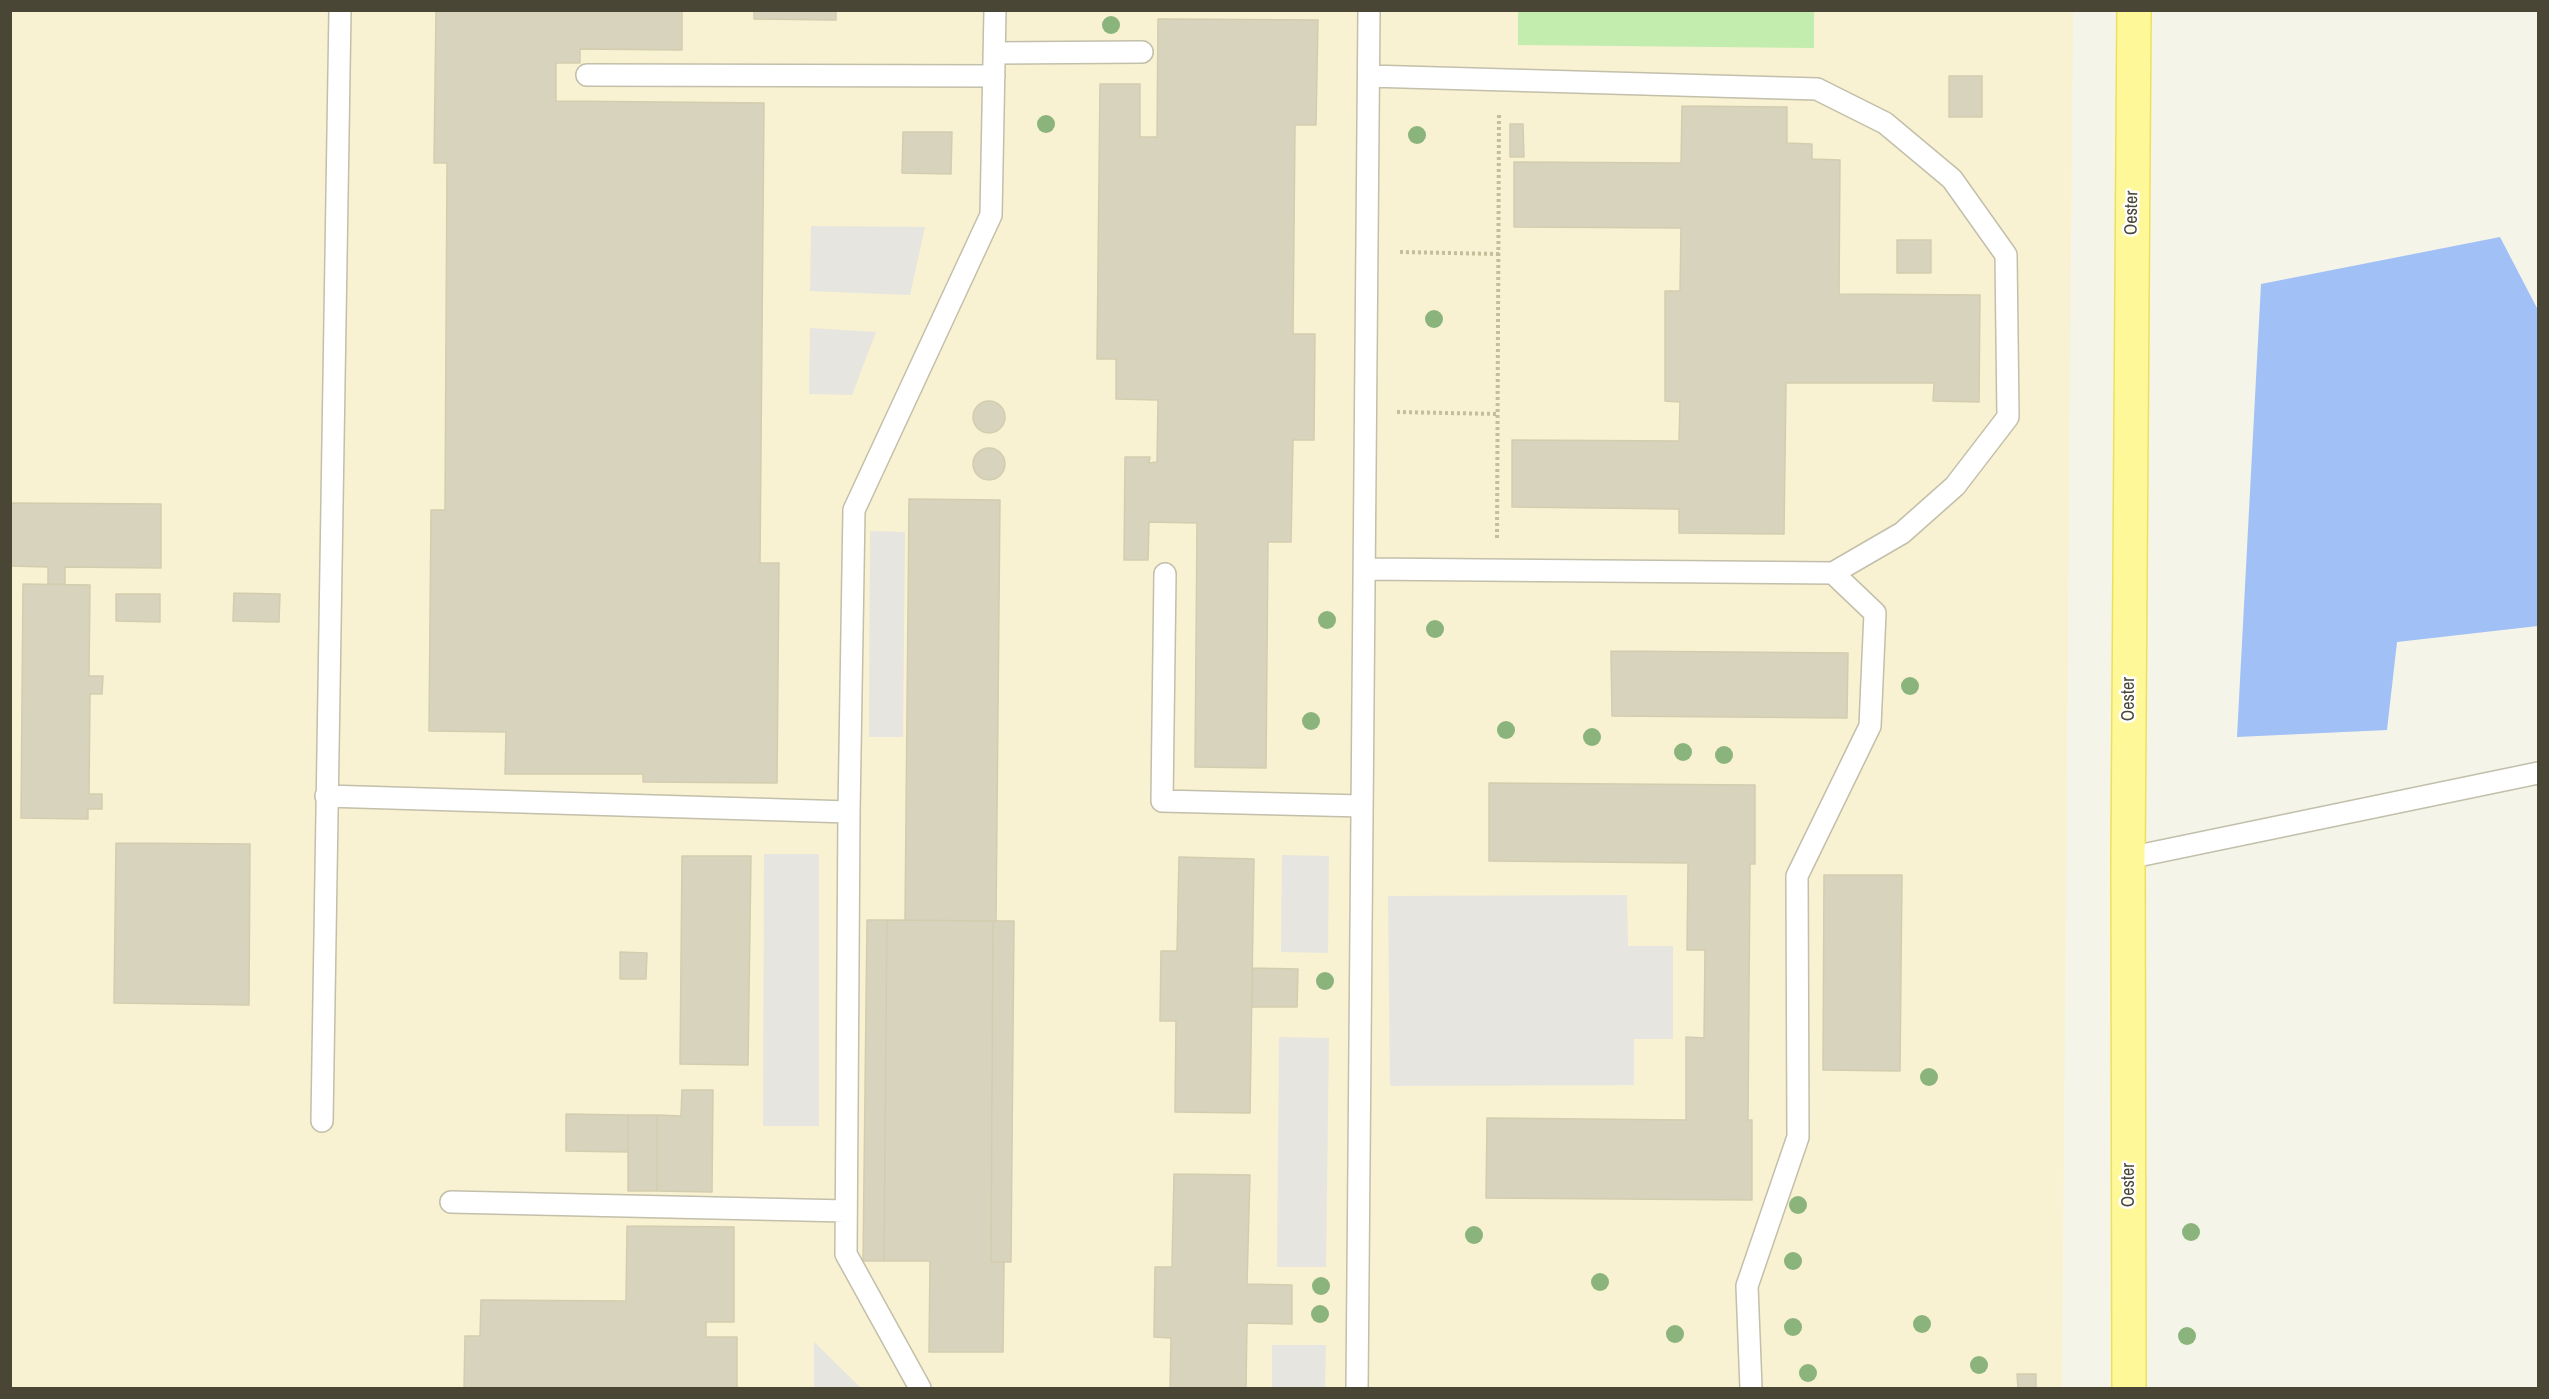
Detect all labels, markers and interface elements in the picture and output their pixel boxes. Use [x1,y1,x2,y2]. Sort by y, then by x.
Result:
street label: Oester [2121,191,2143,235]
street label: Oester [2118,677,2140,721]
street label: Oester [2118,1163,2140,1207]

